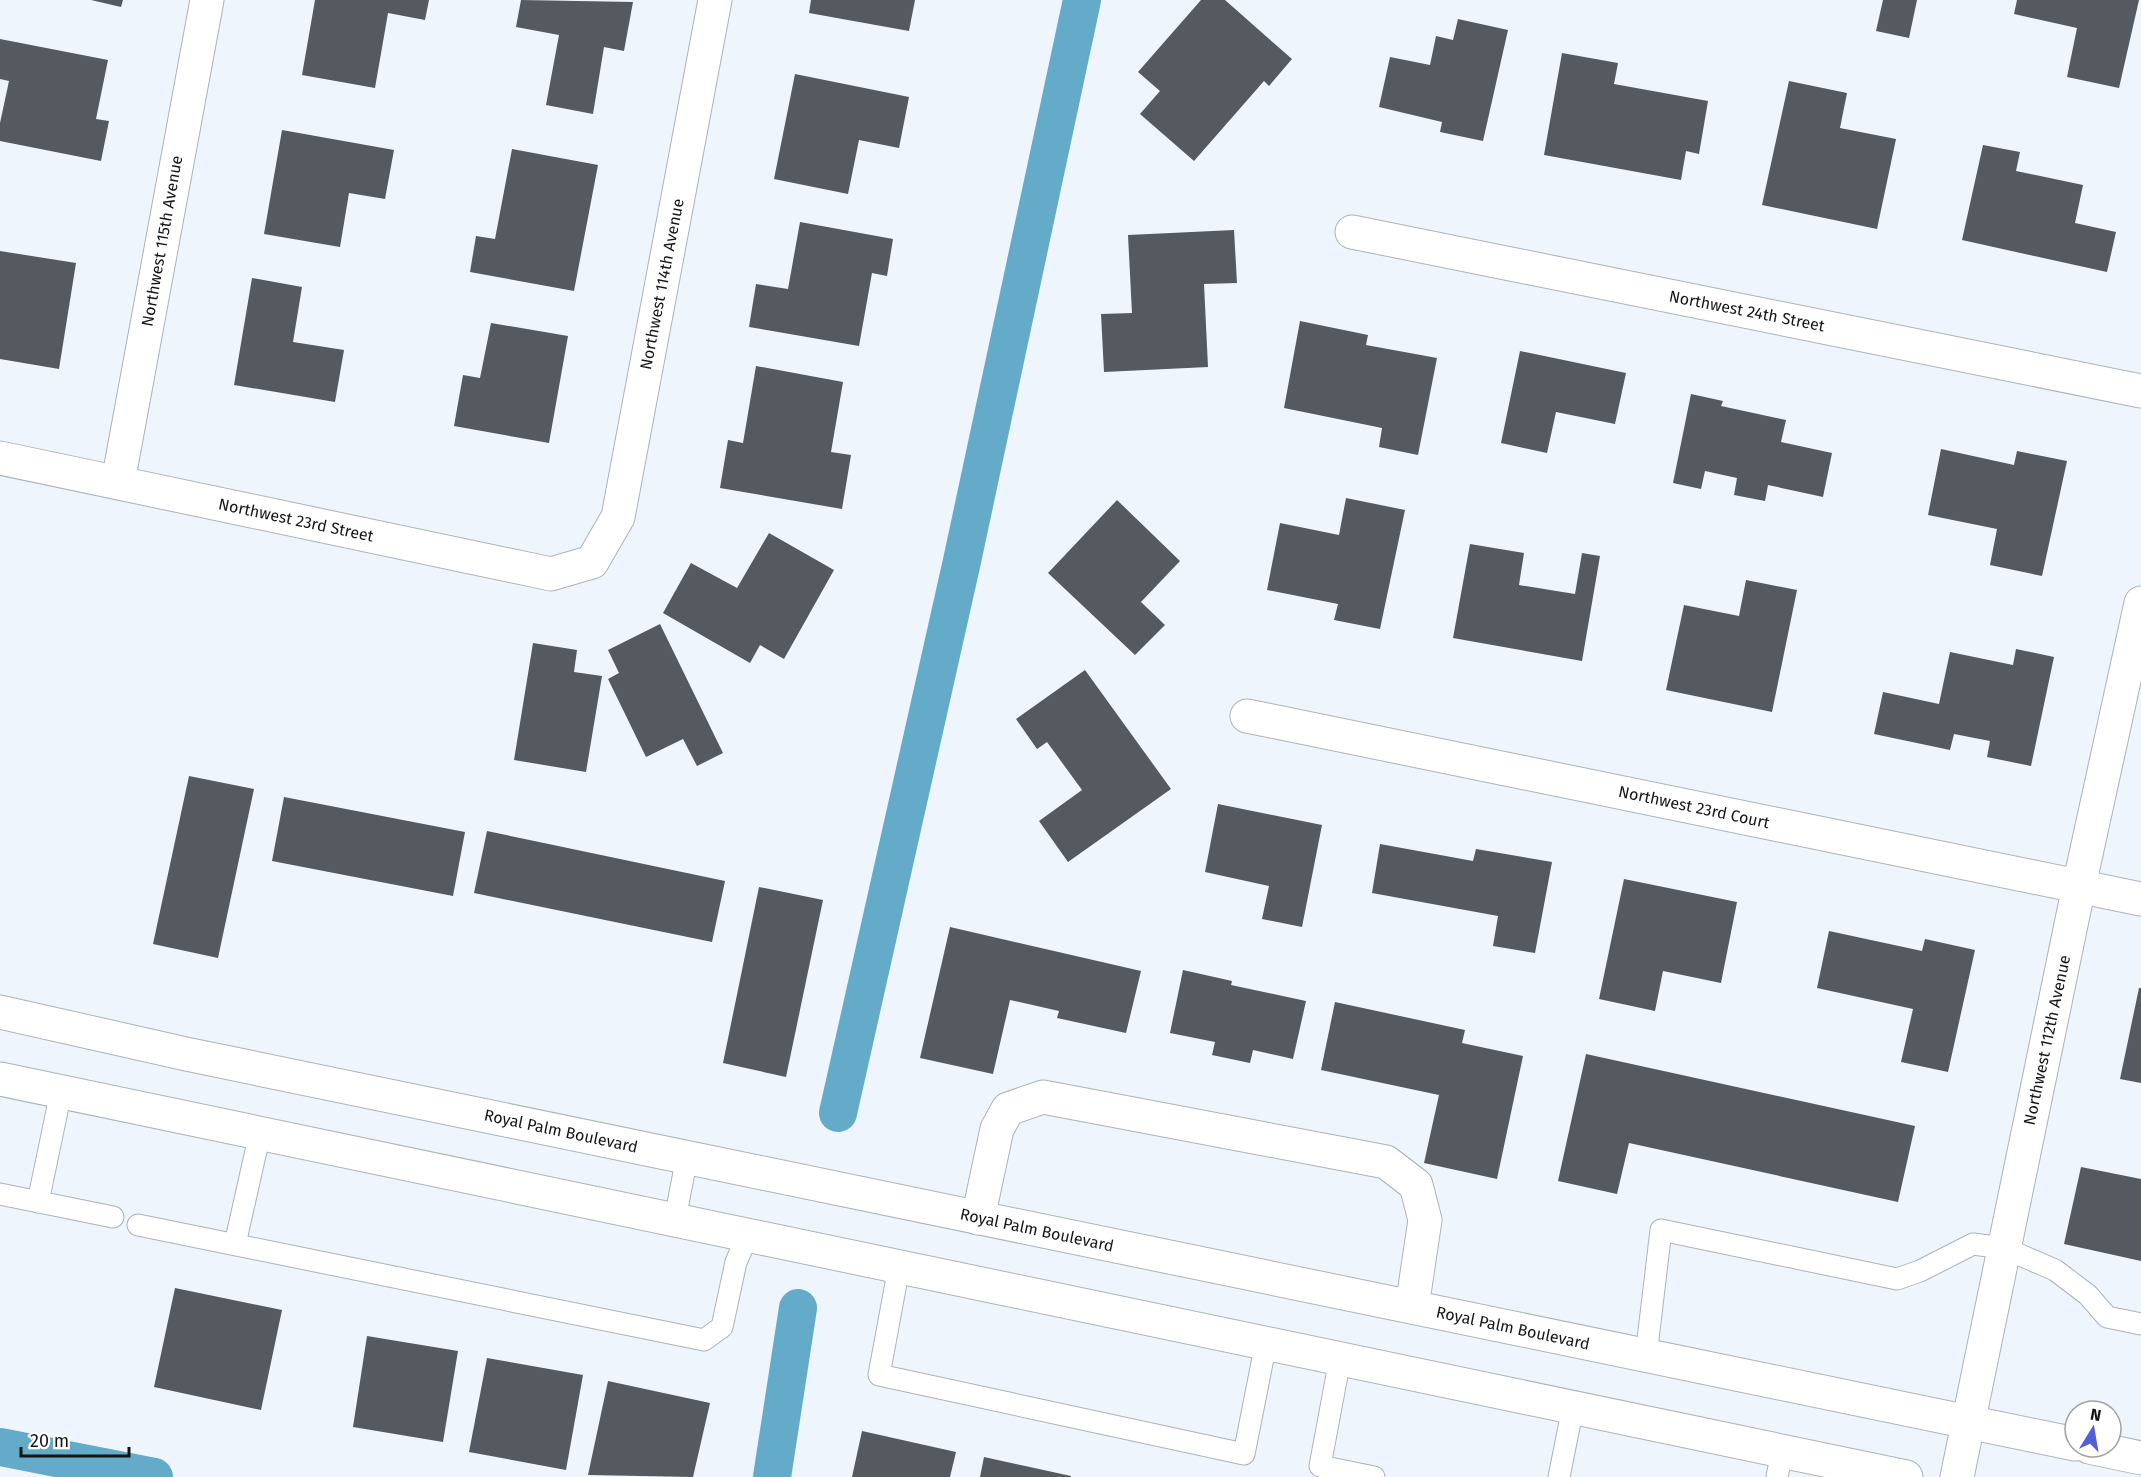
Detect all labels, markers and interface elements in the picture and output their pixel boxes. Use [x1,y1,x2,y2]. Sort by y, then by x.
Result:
street label: Northwest 115th Avenue [138,154,186,328]
street label: Northwest 114th Avenue [636,197,688,371]
street label: Northwest 24th Street [1668,287,1827,335]
street label: Northwest 23rd Street [217,494,375,546]
street label: Northwest 23rd Court [1617,782,1771,832]
street label: Northwest 112th Avenue [2020,953,2074,1127]
street label: Royal Palm Boulevard [482,1105,640,1157]
street label: Royal Palm Boulevard [958,1204,1116,1256]
street label: Royal Palm Boulevard [1434,1302,1592,1354]
north arrow [2063,1399,2123,1459]
text: N [2089,1404,2103,1425]
scale bar [21,1420,129,1458]
text: 20 m [30,1430,69,1452]

